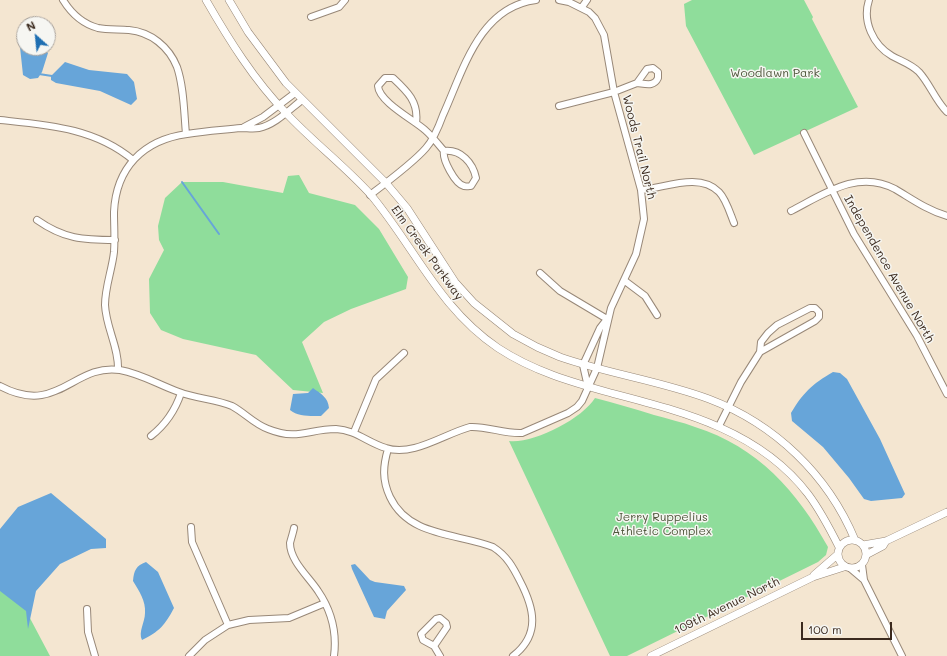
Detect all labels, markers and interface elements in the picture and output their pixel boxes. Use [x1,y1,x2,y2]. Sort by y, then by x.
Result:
north arrow [16,16,56,56]
text: N [24,17,38,34]
park label: Woodlawn Park [730,66,820,80]
street label: Woods Trail North [619,93,659,201]
street label: Independence Avenue North [841,193,937,345]
street label: Elm Creek Parkway [388,203,466,303]
park label: Jerry Ruppelius Athletic Complex [612,510,712,538]
street label: 109th Avenue North [672,574,782,638]
scale bar [803,614,894,640]
text: 100 m [808,621,842,637]

